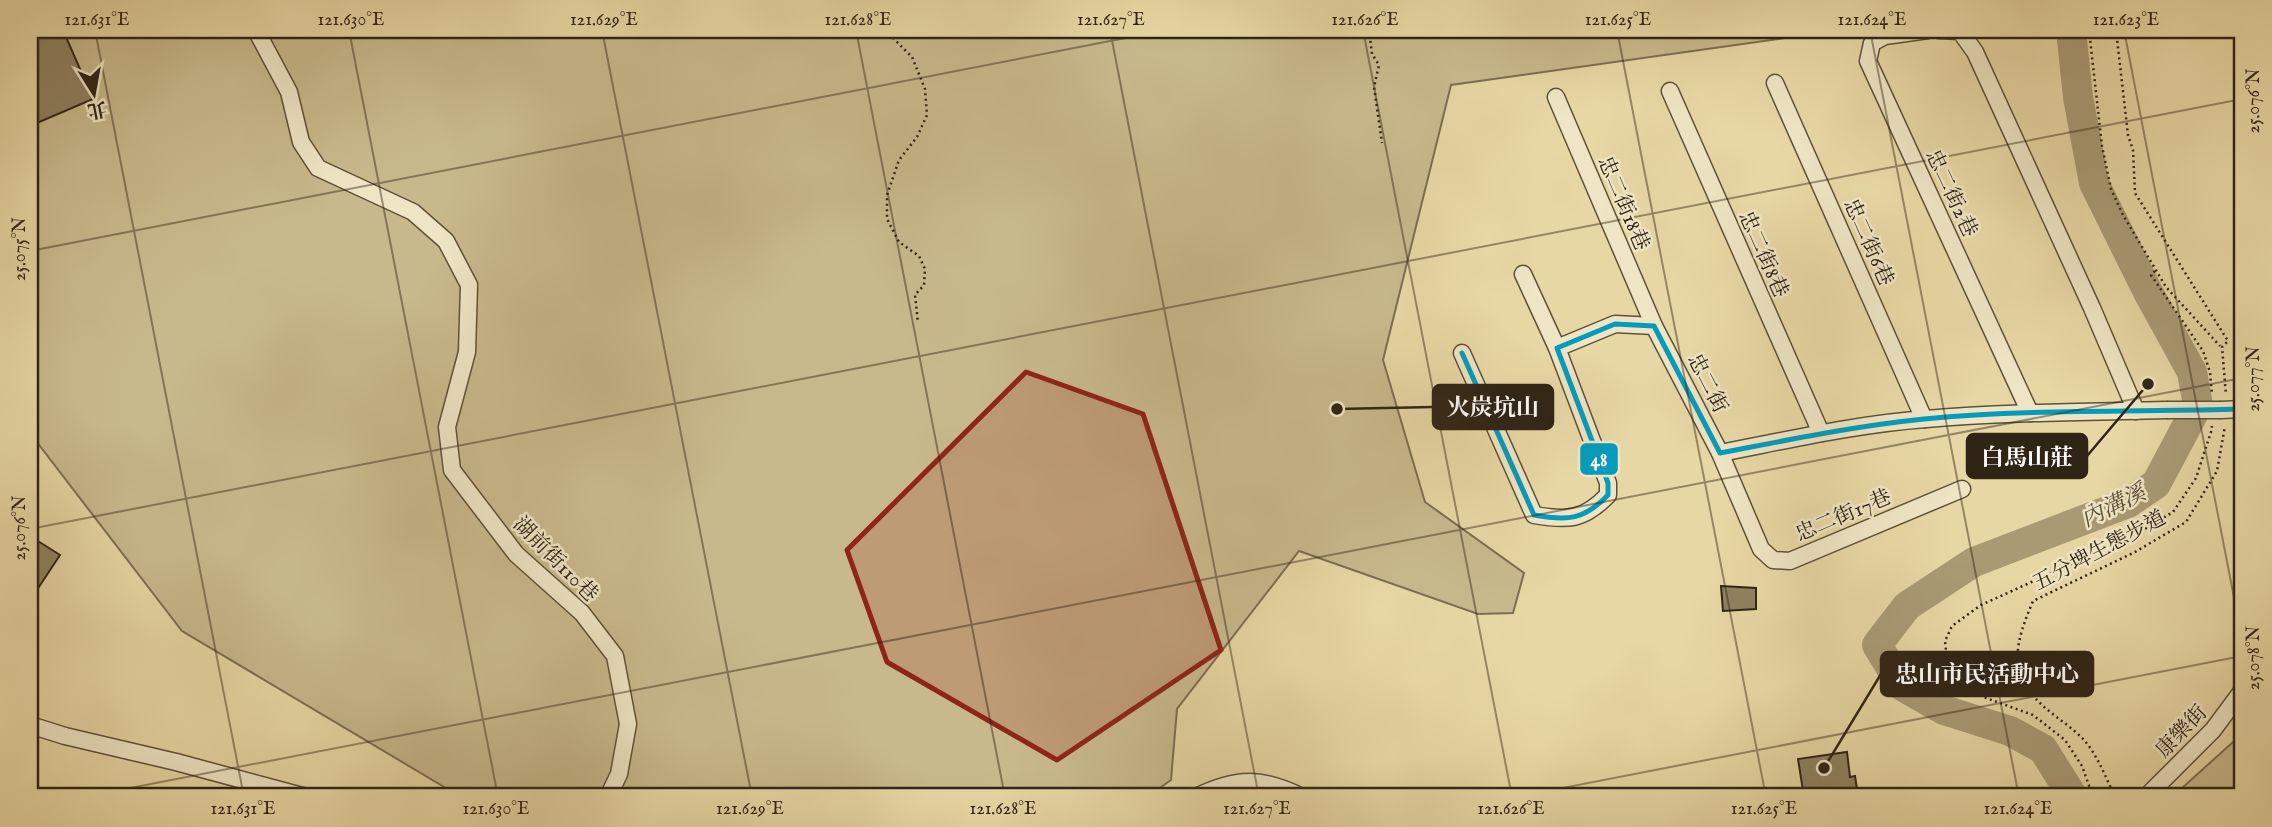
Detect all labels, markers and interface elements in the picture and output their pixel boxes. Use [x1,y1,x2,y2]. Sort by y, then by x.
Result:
text: 121.631°E [65,9,129,32]
text: 121.630°E [317,9,385,32]
text: 121.629°E [570,9,638,32]
text: 121.628°E [825,9,892,32]
text: 121.627°E [1077,9,1145,32]
text: 121.626°E [1331,9,1399,32]
text: 121.625°E [1585,9,1651,32]
text: 121.624°E [1838,9,1906,32]
text: 121.623°E [2093,9,2159,32]
north arrow [60,60,130,130]
text: 25.076°N [2243,68,2266,133]
text: 北 [85,95,108,122]
street label: 忠二街2巷 [1919,145,1983,242]
street label: 忠二街18巷 [1591,152,1655,255]
street label: 忠二街6巷 [1836,195,1899,291]
street label: 忠二街8巷 [1732,207,1794,302]
text: 25.075°N [9,217,32,281]
text: 25.077°N [2243,346,2266,412]
street label: 忠二街 [1680,349,1733,418]
callout: 火炭坑山 [1433,385,1553,429]
text: 火炭坑山 [1447,394,1539,423]
callout: 白馬山莊 [1967,434,2087,478]
line badge: 48 [1579,442,1619,476]
text: 白馬山莊 [1981,444,2073,473]
text: 48 [1591,449,1607,473]
water label: 內溝溪 [2076,477,2154,535]
street label: 忠二街17巷 [1792,484,1896,549]
text: 25.076°N [9,495,32,560]
street label: 五分埤生態步道 [2028,505,2171,598]
street label: 湖前街110巷 [507,512,603,608]
text: 25.078°N [2243,625,2266,690]
callout: 忠山市民活動中心 [1881,652,2093,696]
text: 忠山市民活動中心 [1895,661,2079,690]
street label: 康樂街 [2150,700,2214,764]
text: 121.631°E [211,798,275,821]
text: 121.630°E [462,798,530,821]
text: 121.629°E [716,798,784,821]
text: 121.628°E [970,798,1037,821]
text: 121.627°E [1223,798,1291,821]
text: 121.626°E [1477,798,1545,821]
text: 121.625°E [1731,798,1797,821]
text: 121.624°E [1984,798,2052,821]

